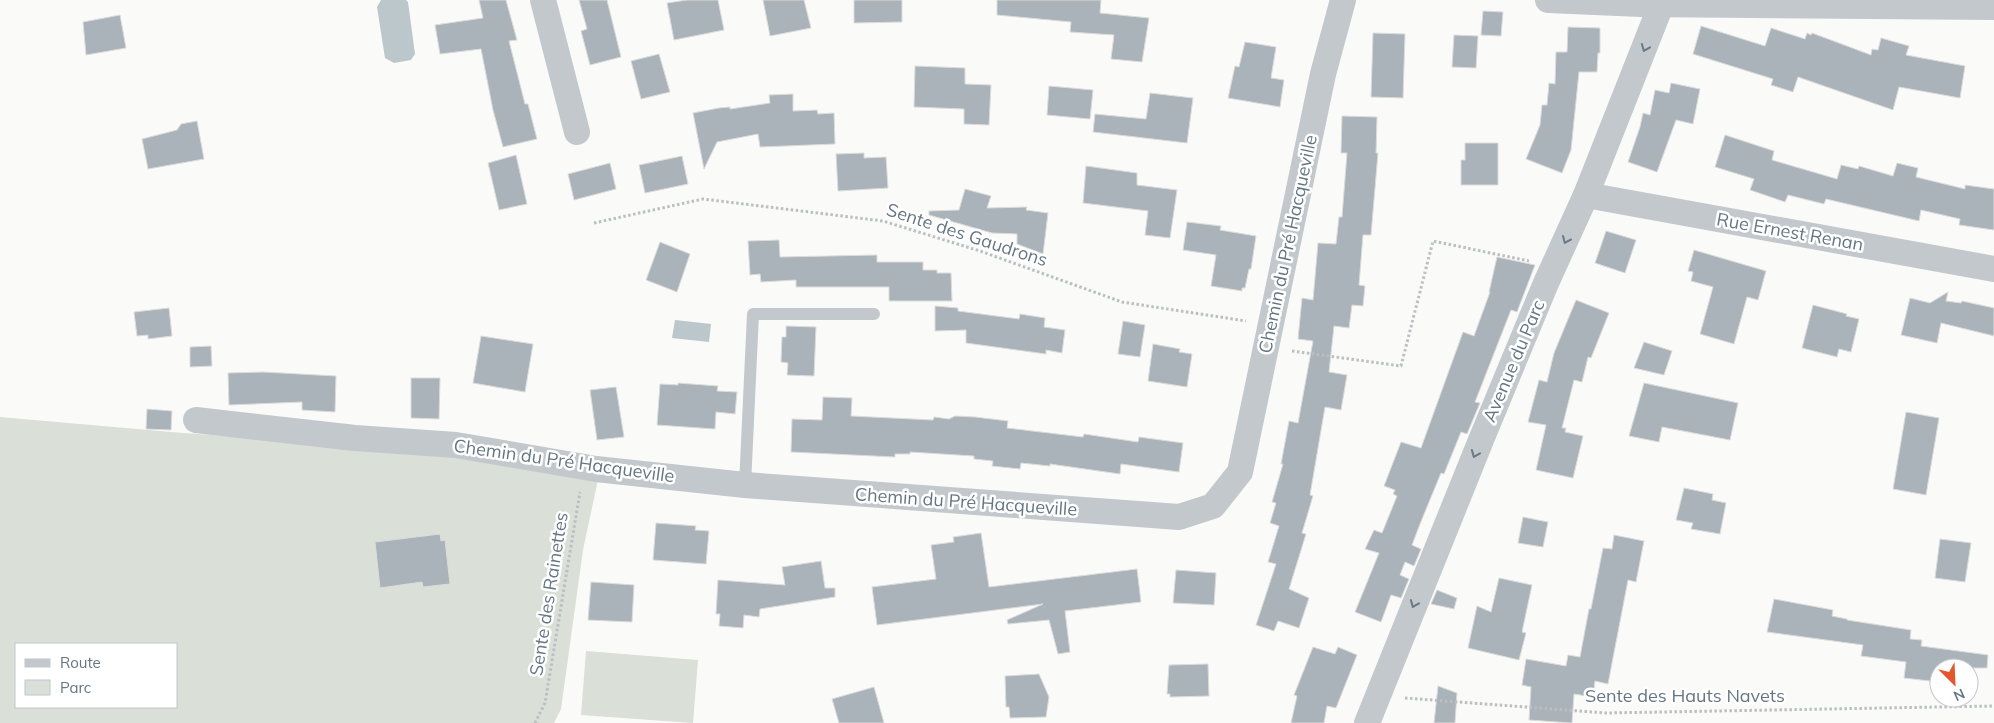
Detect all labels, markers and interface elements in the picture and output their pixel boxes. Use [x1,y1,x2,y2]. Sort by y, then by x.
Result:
one-way arrow [1640,43,1651,52]
street label: Chemin du Pré Hacqueville [1253,133,1322,355]
street label: Sente des Gaudrons [884,198,1051,271]
street label: Rue Ernest Renan [1715,207,1865,256]
one-way arrow [1561,235,1572,244]
street label: Avenue du Parc [1477,296,1550,425]
street label: Chemin du Pré Hacqueville [452,434,676,487]
one-way arrow [1471,449,1482,458]
street label: Chemin du Pré Hacqueville [854,482,1078,521]
street label: Sente des Rainettes [524,510,573,677]
one-way arrow [1410,599,1421,608]
legend [15,643,178,708]
text: Route [60,653,101,672]
north arrow [1929,658,1979,708]
text: Parc [60,678,91,697]
street label: Sente des Hauts Navets [1585,684,1785,707]
text: N [1951,685,1968,705]

